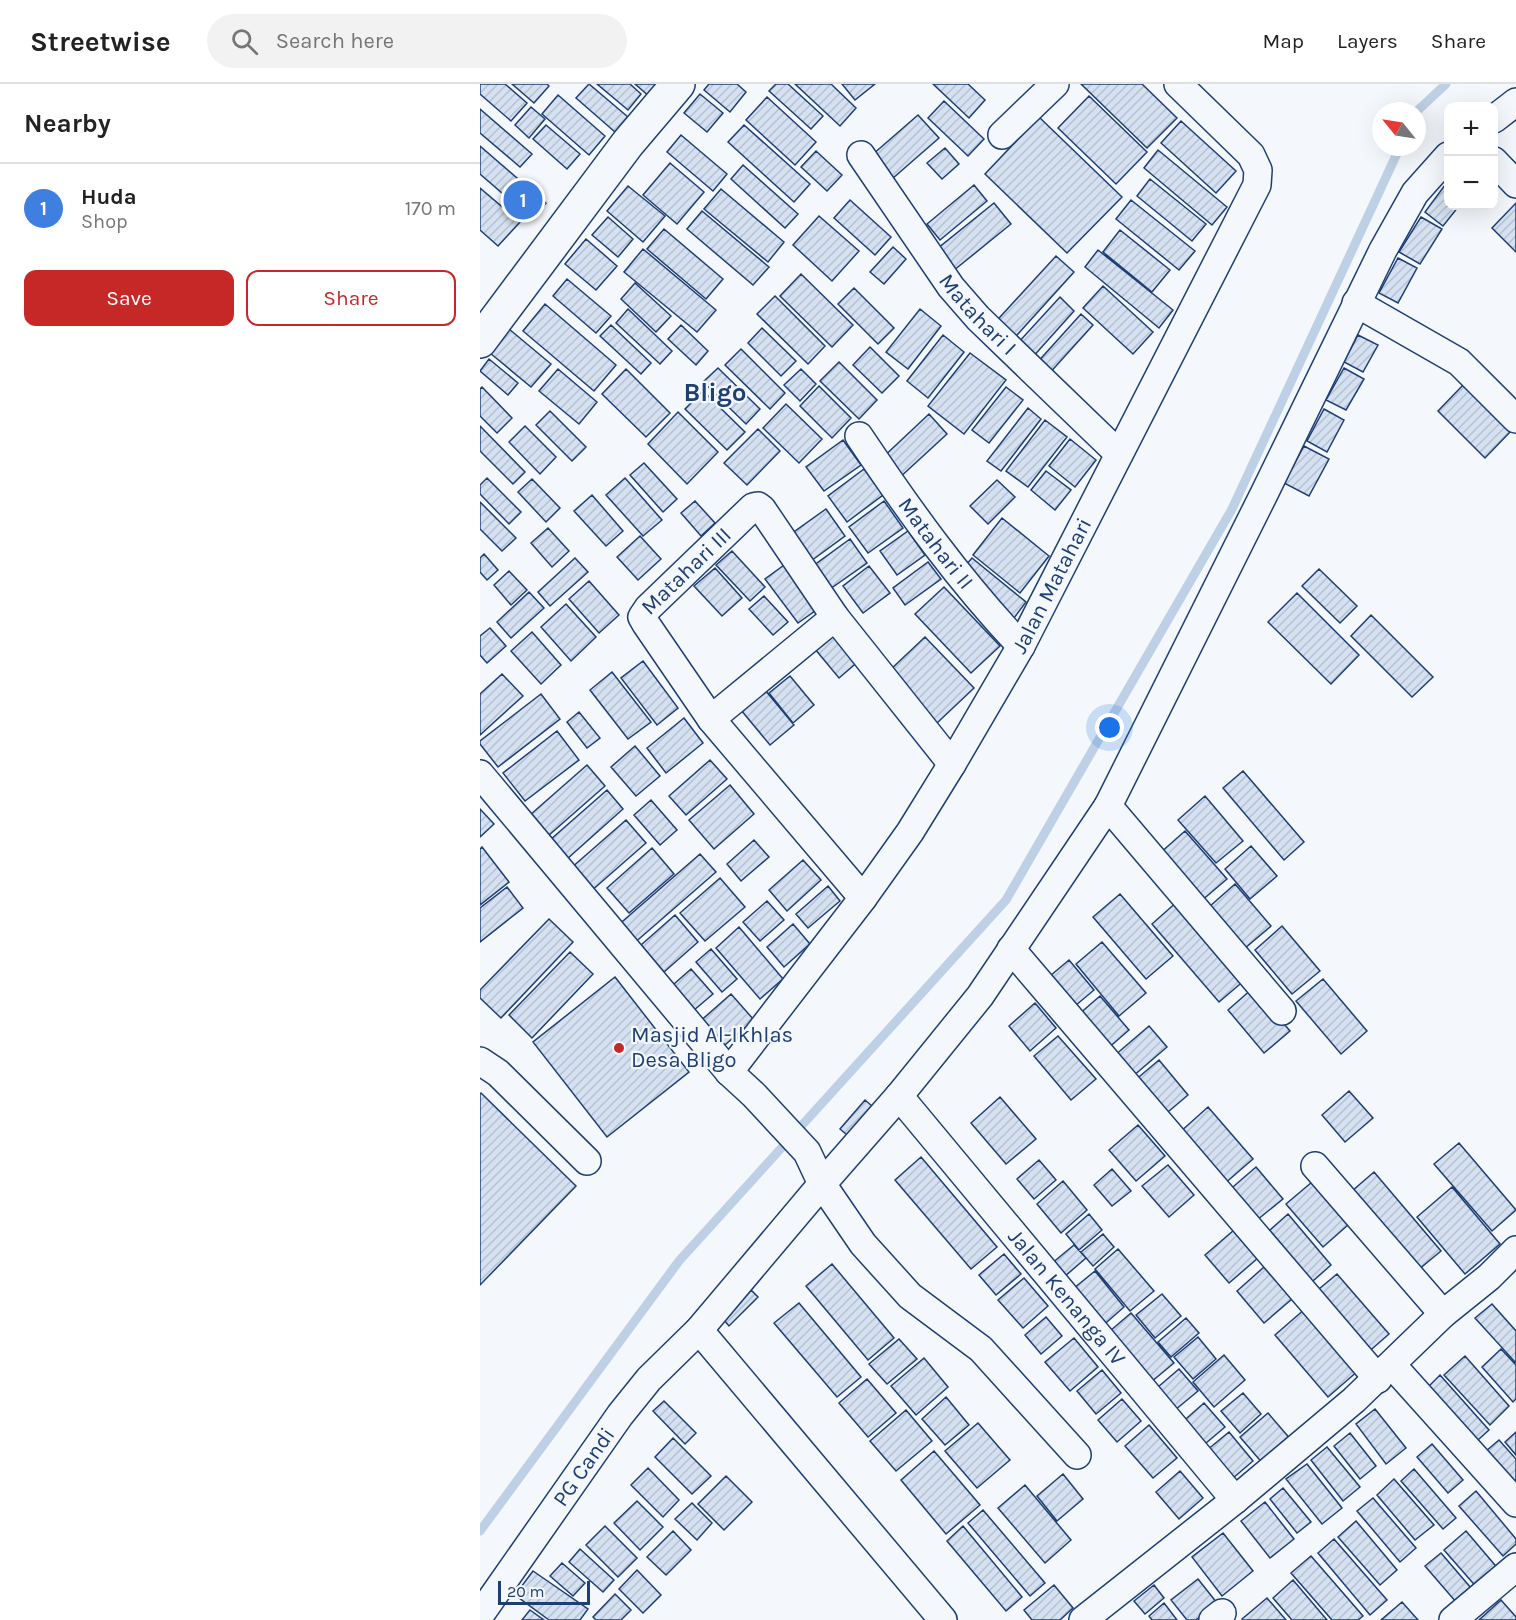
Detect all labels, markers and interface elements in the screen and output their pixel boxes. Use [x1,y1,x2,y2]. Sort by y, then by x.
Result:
search box [207,14,627,68]
text: Streetwise [30,25,171,58]
icon: search [228,25,261,58]
text: Search here [276,28,394,54]
text: Map [1262,29,1304,53]
text: Layers [1337,29,1398,53]
text: Share [1431,29,1486,53]
north arrow [1372,102,1426,156]
map controls [1444,102,1498,210]
button: + [1444,102,1498,156]
text: Nearby [24,108,111,139]
button: − [1444,156,1498,210]
pin: 1 [504,178,543,222]
text: Huda [81,184,137,210]
text: 1 [40,197,47,220]
text: 170 m [405,197,456,220]
text: Shop [81,210,128,233]
street label: Matahari I [933,269,1022,361]
button: Save [24,270,234,326]
button: Share [246,270,456,326]
district label: Bligo [683,377,747,408]
street label: Matahari II [892,493,979,595]
street label: Jalan Matahari [1006,513,1097,658]
street label: Matahari III [636,522,737,620]
your location [1095,713,1124,742]
place label: Masjid Al-Ikhlas Desa Bligo [631,1022,793,1073]
marker: Masjid Al-Ikhlas Desa Bligo [612,1041,626,1055]
street label: Jalan Kenanga IV [1002,1224,1131,1371]
street label: PG Candi [548,1423,620,1511]
scale bar [498,1578,590,1606]
text: 20 m [507,1582,545,1601]

